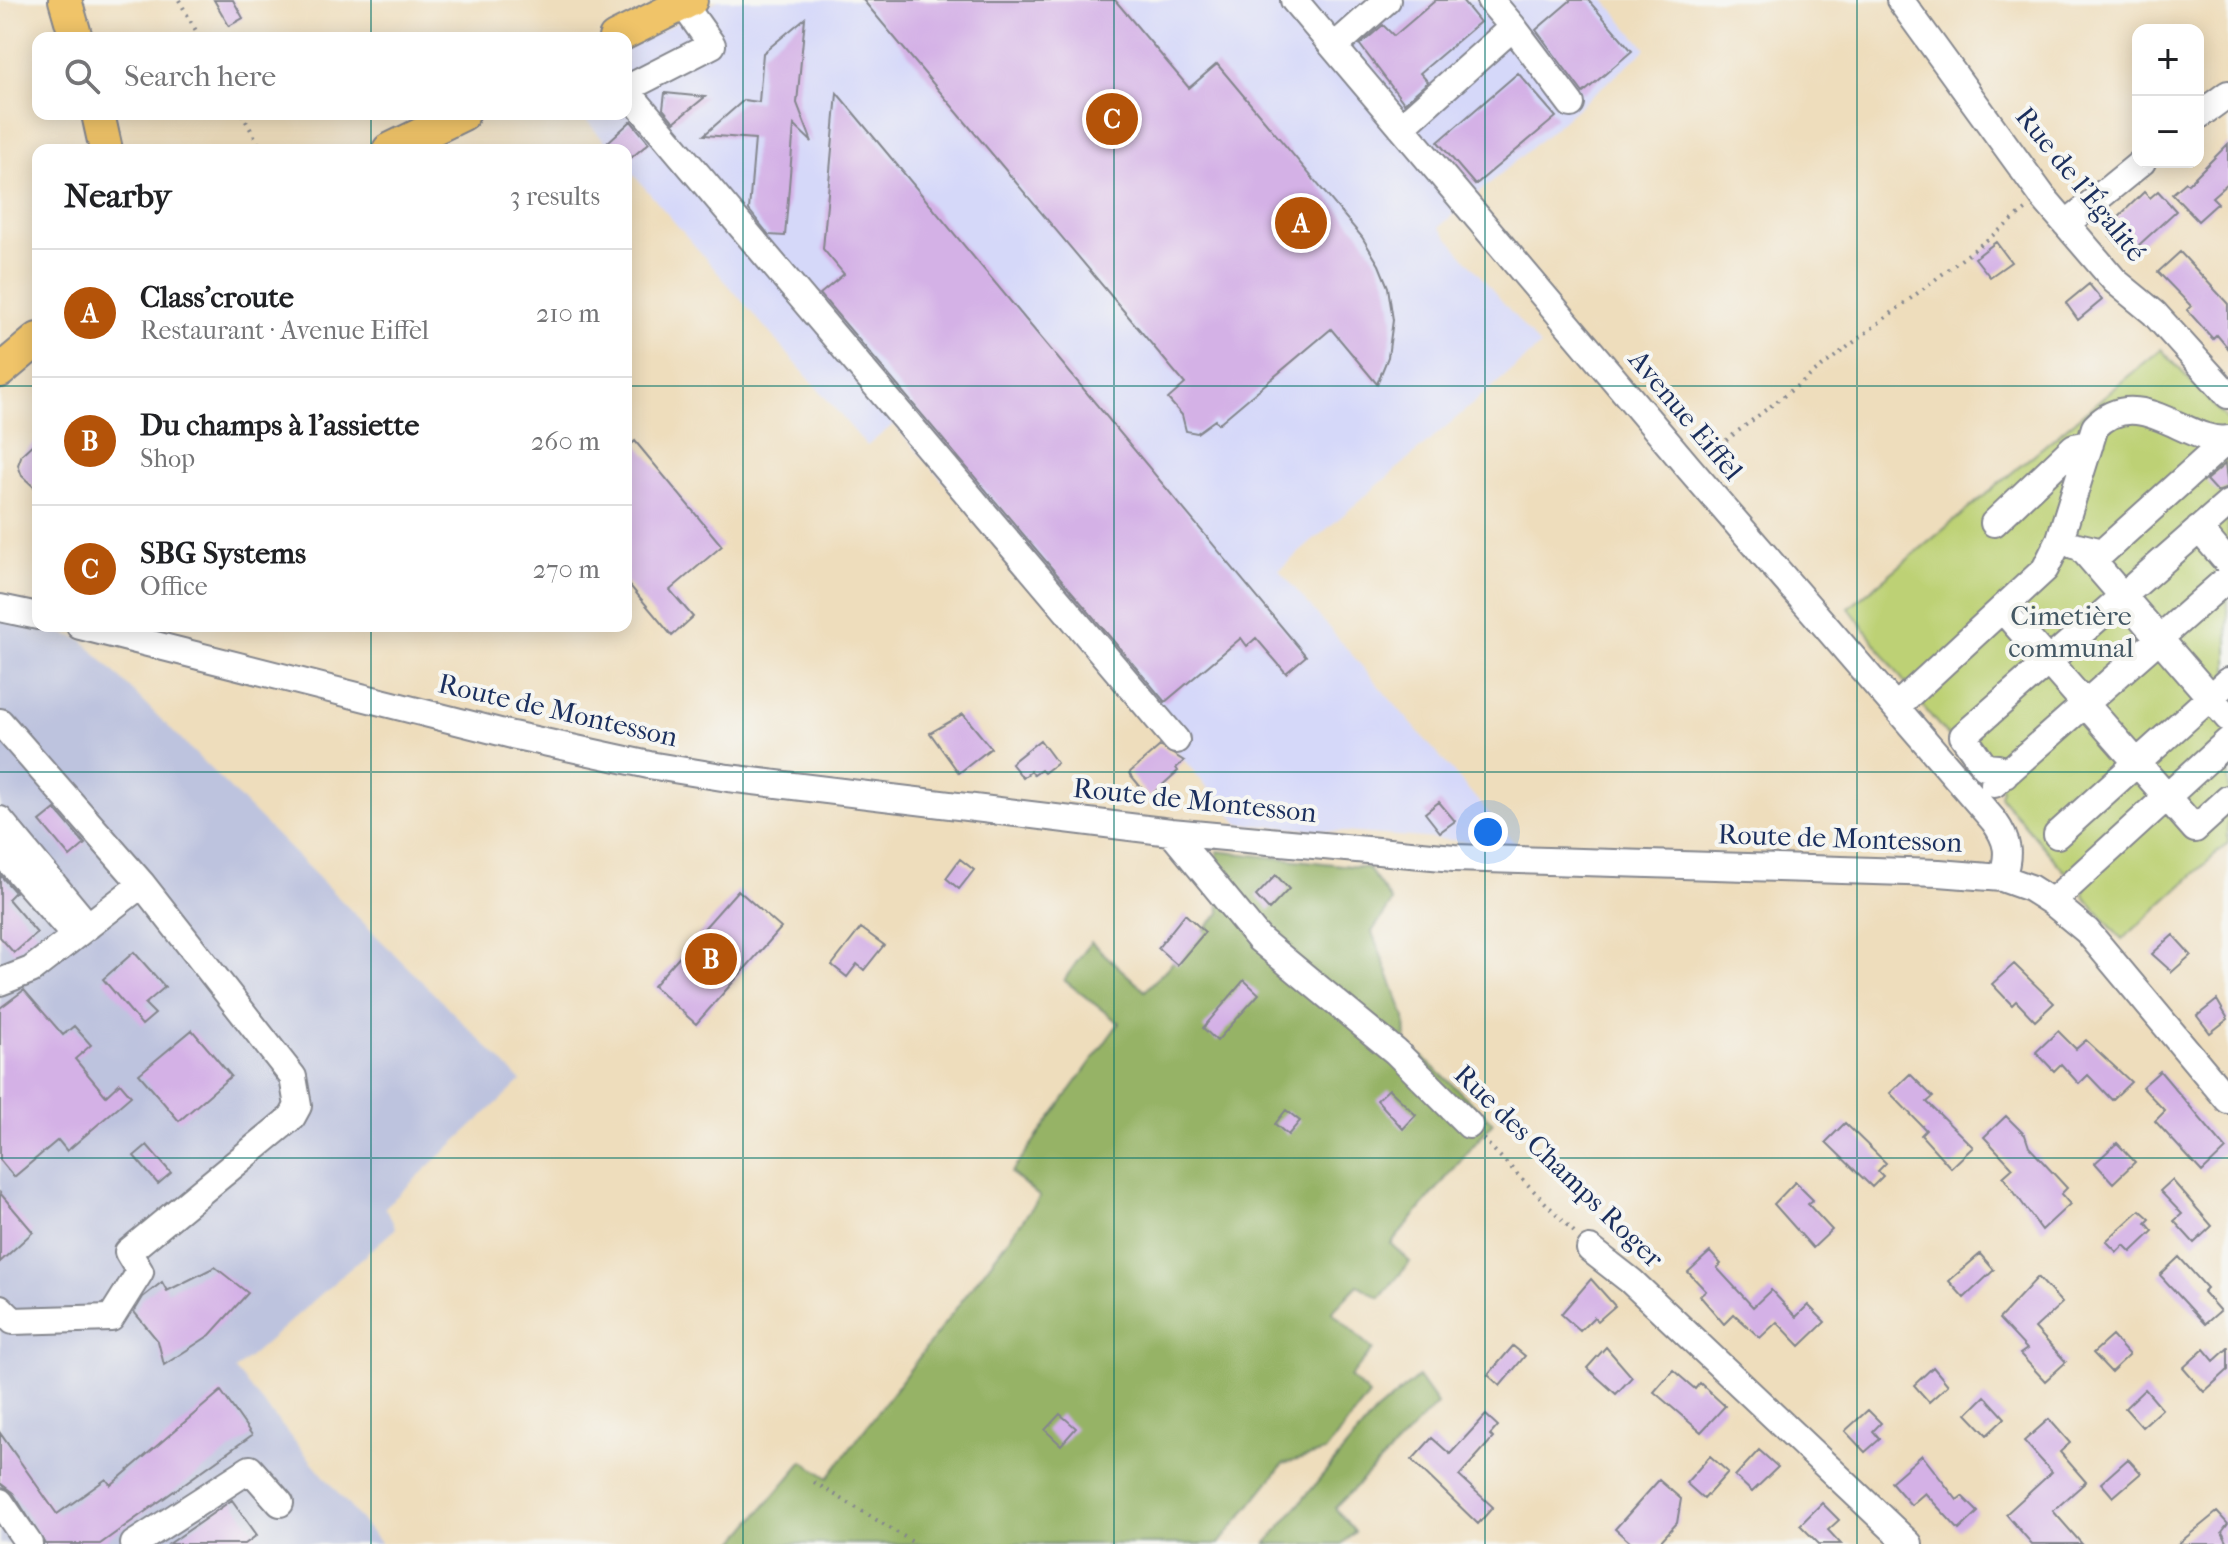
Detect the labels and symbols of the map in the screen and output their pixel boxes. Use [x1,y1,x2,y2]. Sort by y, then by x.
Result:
pin: C [1086,89,1138,149]
street label: Rue de l'Égalité [2009,100,2153,268]
pin: A [1275,193,1327,253]
street label: Avenue Eiffel [1621,342,1750,487]
park label: Cimetière communal [2008,599,2134,664]
street label: Route de Montesson [435,666,681,754]
street label: Route de Montesson [1072,771,1318,829]
your location [1468,812,1508,852]
street label: Route de Montesson [1717,817,1963,859]
pin: B [685,929,737,989]
street label: Rue des Champs Roger [1448,1058,1671,1275]

